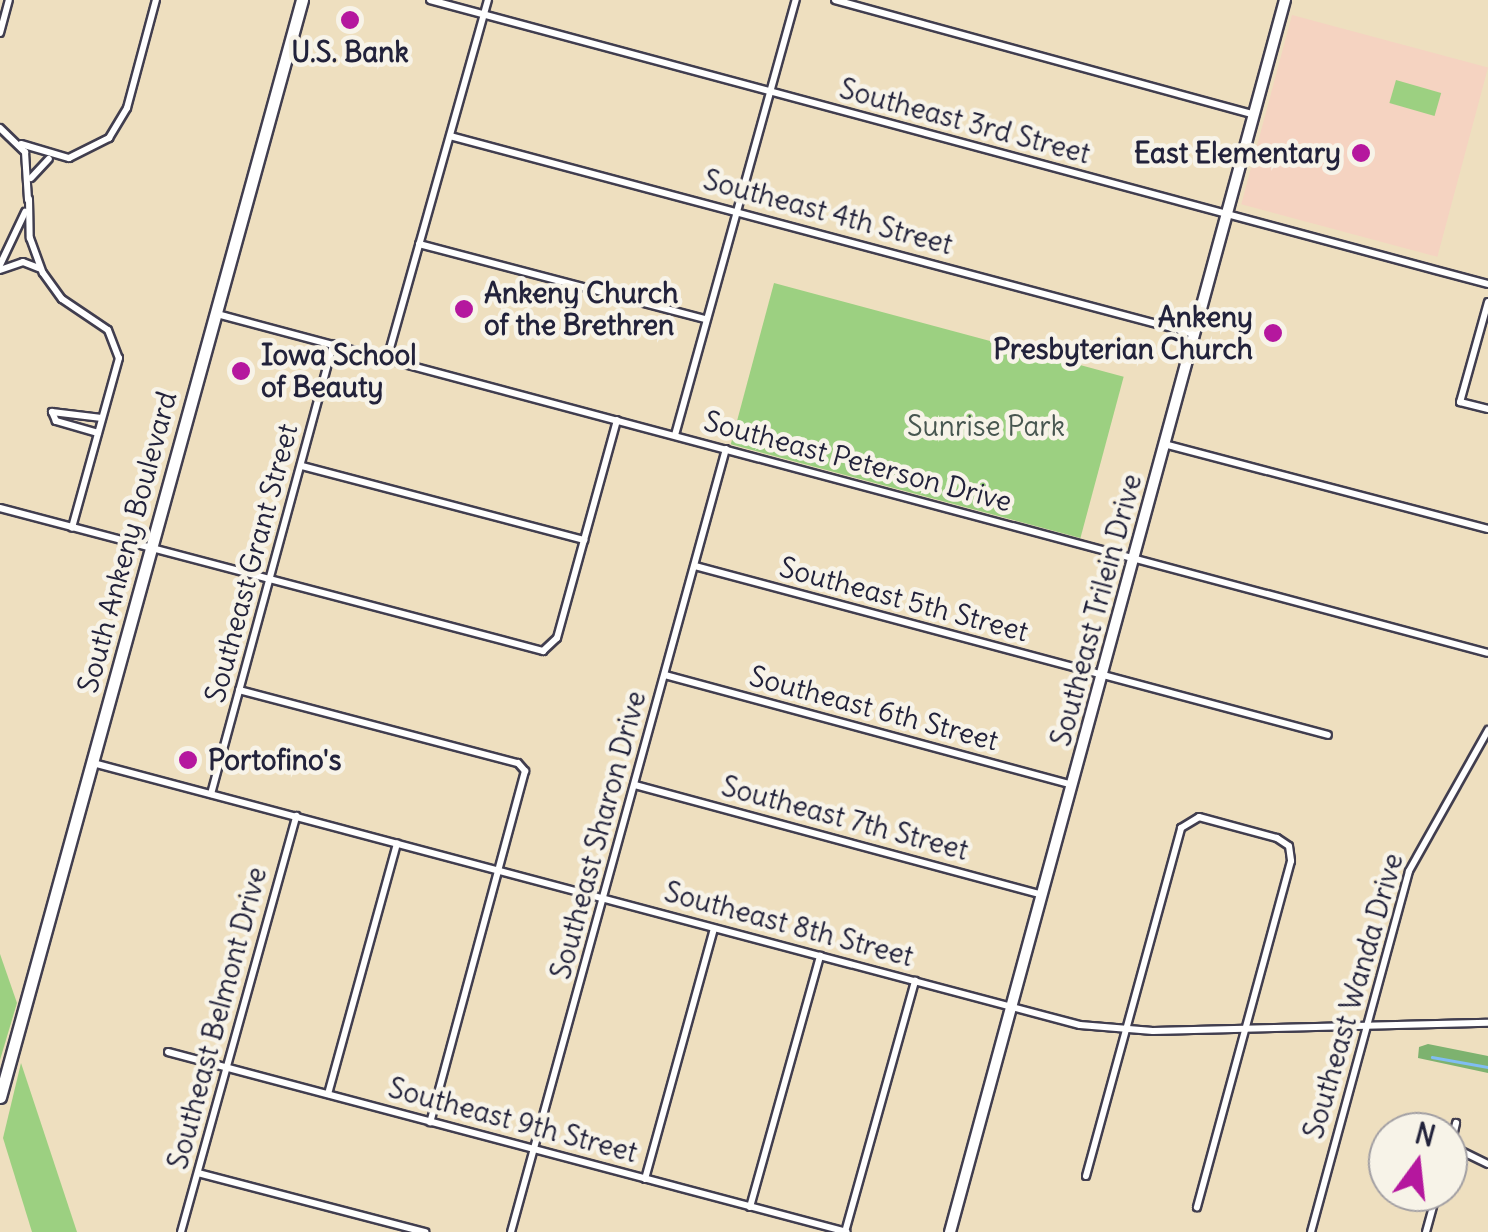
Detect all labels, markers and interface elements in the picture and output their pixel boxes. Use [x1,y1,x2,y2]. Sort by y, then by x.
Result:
marker: U.S. Bank [339,9,361,31]
place label: U.S. Bank [291,35,409,69]
street label: Southeast 3rd Street [836,71,1094,171]
place label: East Elementary [1134,136,1341,170]
marker: East Elementary [1350,142,1372,164]
street label: Southeast 4th Street [700,163,956,261]
place label: Ankeny Church of the Brethren [484,276,678,342]
marker: Ankeny Church of the Brethren [453,298,475,320]
place label: Ankeny Presbyterian Church [993,300,1253,366]
marker: Ankeny Presbyterian Church [1262,322,1284,344]
place label: Iowa School of Beauty [261,338,417,404]
marker: Iowa School of Beauty [230,360,252,382]
street label: South Ankeny Boulevard [71,388,183,696]
street label: Southeast Peterson Drive [700,404,1016,518]
park label: Sunrise Park [907,409,1065,443]
street label: Southeast Grant Street [198,420,304,706]
street label: Southeast Trilein Drive [1043,470,1149,750]
street label: Southeast 5th Street [776,550,1032,648]
street label: Southeast 6th Street [746,659,1002,757]
street label: Southeast Sharon Drive [543,687,653,983]
place label: Portofino's [208,743,341,777]
marker: Portofino's [177,749,199,771]
street label: Southeast 7th Street [718,769,972,867]
street label: Southeast Wanda Drive [1296,849,1410,1143]
street label: Southeast Belmont Drive [160,863,274,1173]
street label: Southeast 8th Street [661,875,917,973]
street label: Southeast 9th Street [385,1071,641,1169]
north arrow [1368,1112,1468,1212]
text: N [1411,1115,1439,1155]

